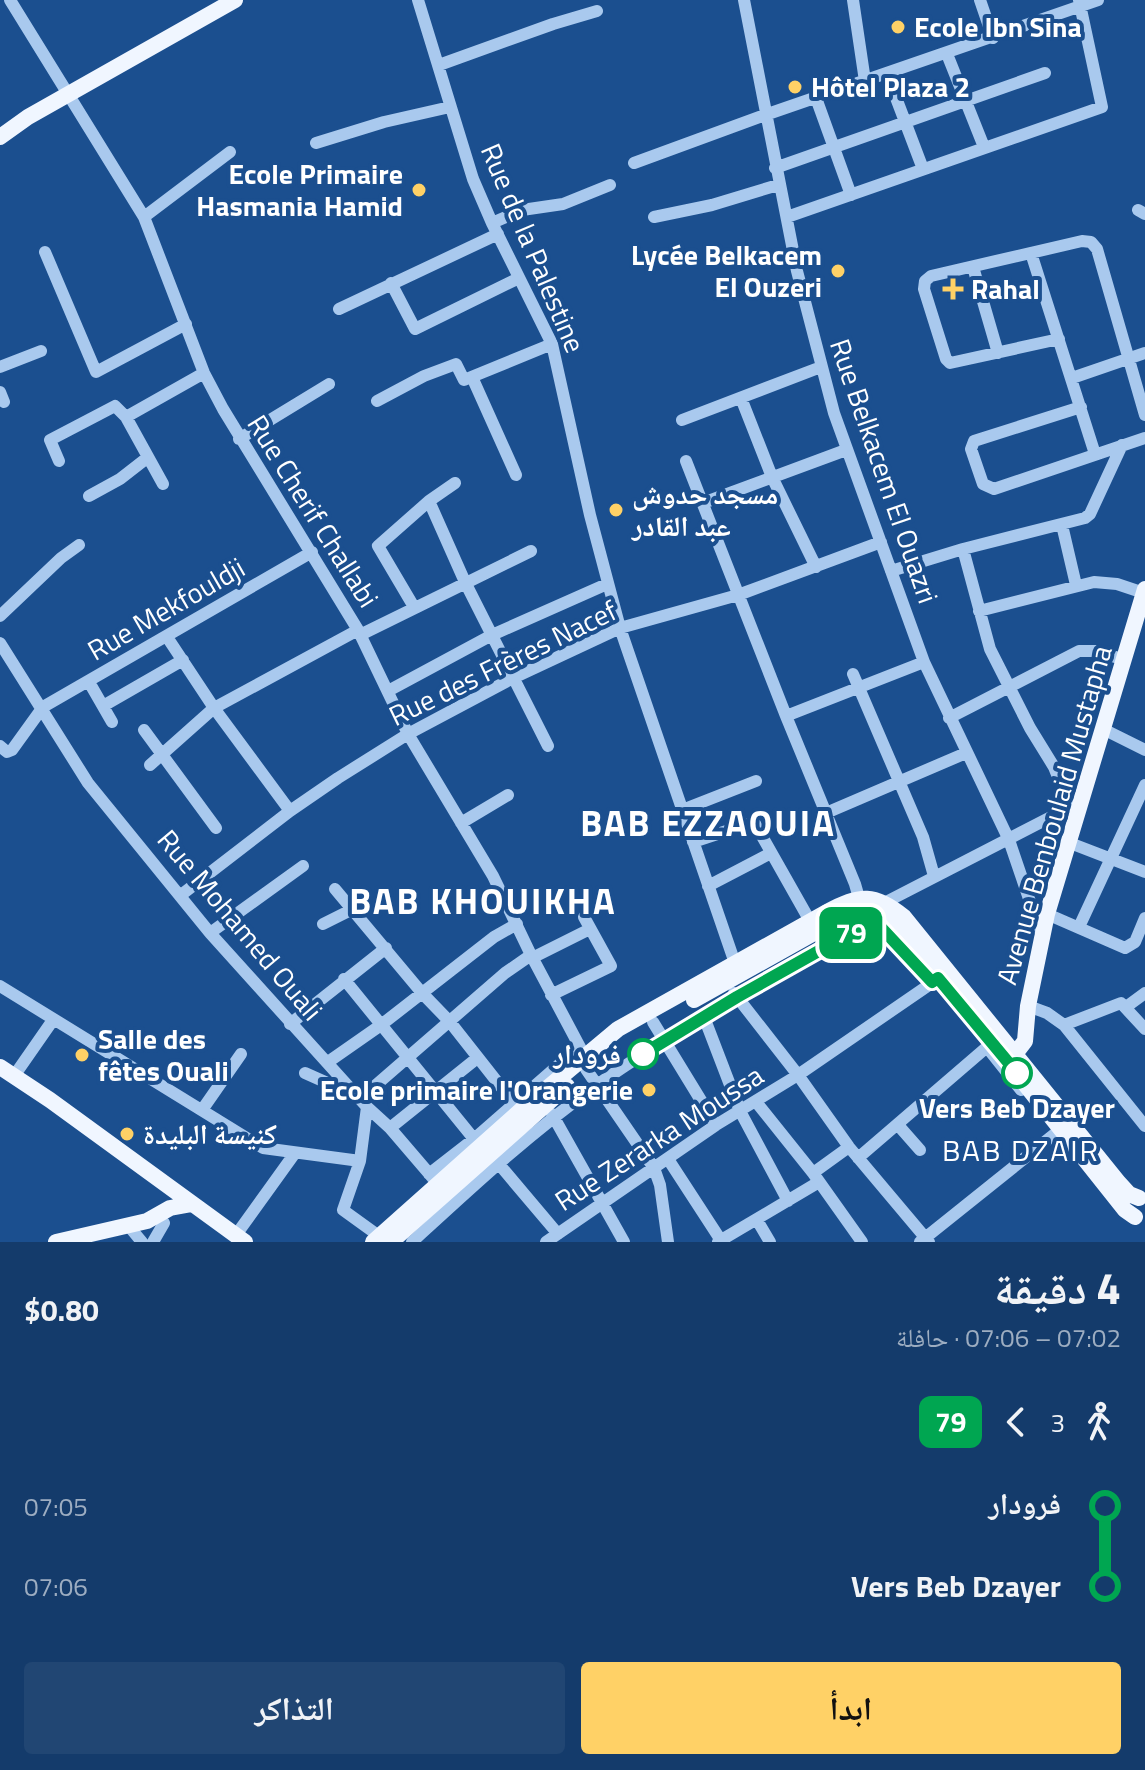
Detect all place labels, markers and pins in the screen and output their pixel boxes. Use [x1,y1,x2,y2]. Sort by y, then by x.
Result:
place label: Ecole Ibn Sina [914,5,1082,48]
marker: Ecole Ibn Sina [889,18,907,36]
place label: Hôtel Plaza 2 [811,65,970,108]
marker: Hôtel Plaza 2 [786,78,804,96]
place label: Ecole Primaire Hasmania Hamid [196,152,403,227]
marker: Ecole Primaire Hasmania Hamid [410,181,428,199]
place label: Lycée Belkacem El Ouzeri [631,233,822,308]
marker: Lycée Belkacem El Ouzeri [829,262,847,280]
place label: Rahal [971,267,1040,310]
marker: Rahal [942,278,964,300]
place label: مسجد حدوش عبد القادر [631,472,778,547]
marker: مسجد حدوش عبد القادر [607,501,625,519]
place label: Salle des fêtes Ouali [98,1017,229,1092]
place label: فرودار [552,1032,621,1075]
marker: فرودار [628,1039,658,1069]
marker: Salle des fêtes Ouali [73,1046,91,1064]
marker: Vers Beb Dzayer [1002,1058,1032,1088]
place label: Ecole primaire l'Orangerie [320,1068,633,1111]
marker: Ecole primaire l'Orangerie [640,1081,658,1099]
place label: Vers Beb Dzayer [919,1086,1115,1129]
place label: كنيسة البليدة [143,1112,277,1155]
marker: كنيسة البليدة [118,1125,136,1143]

